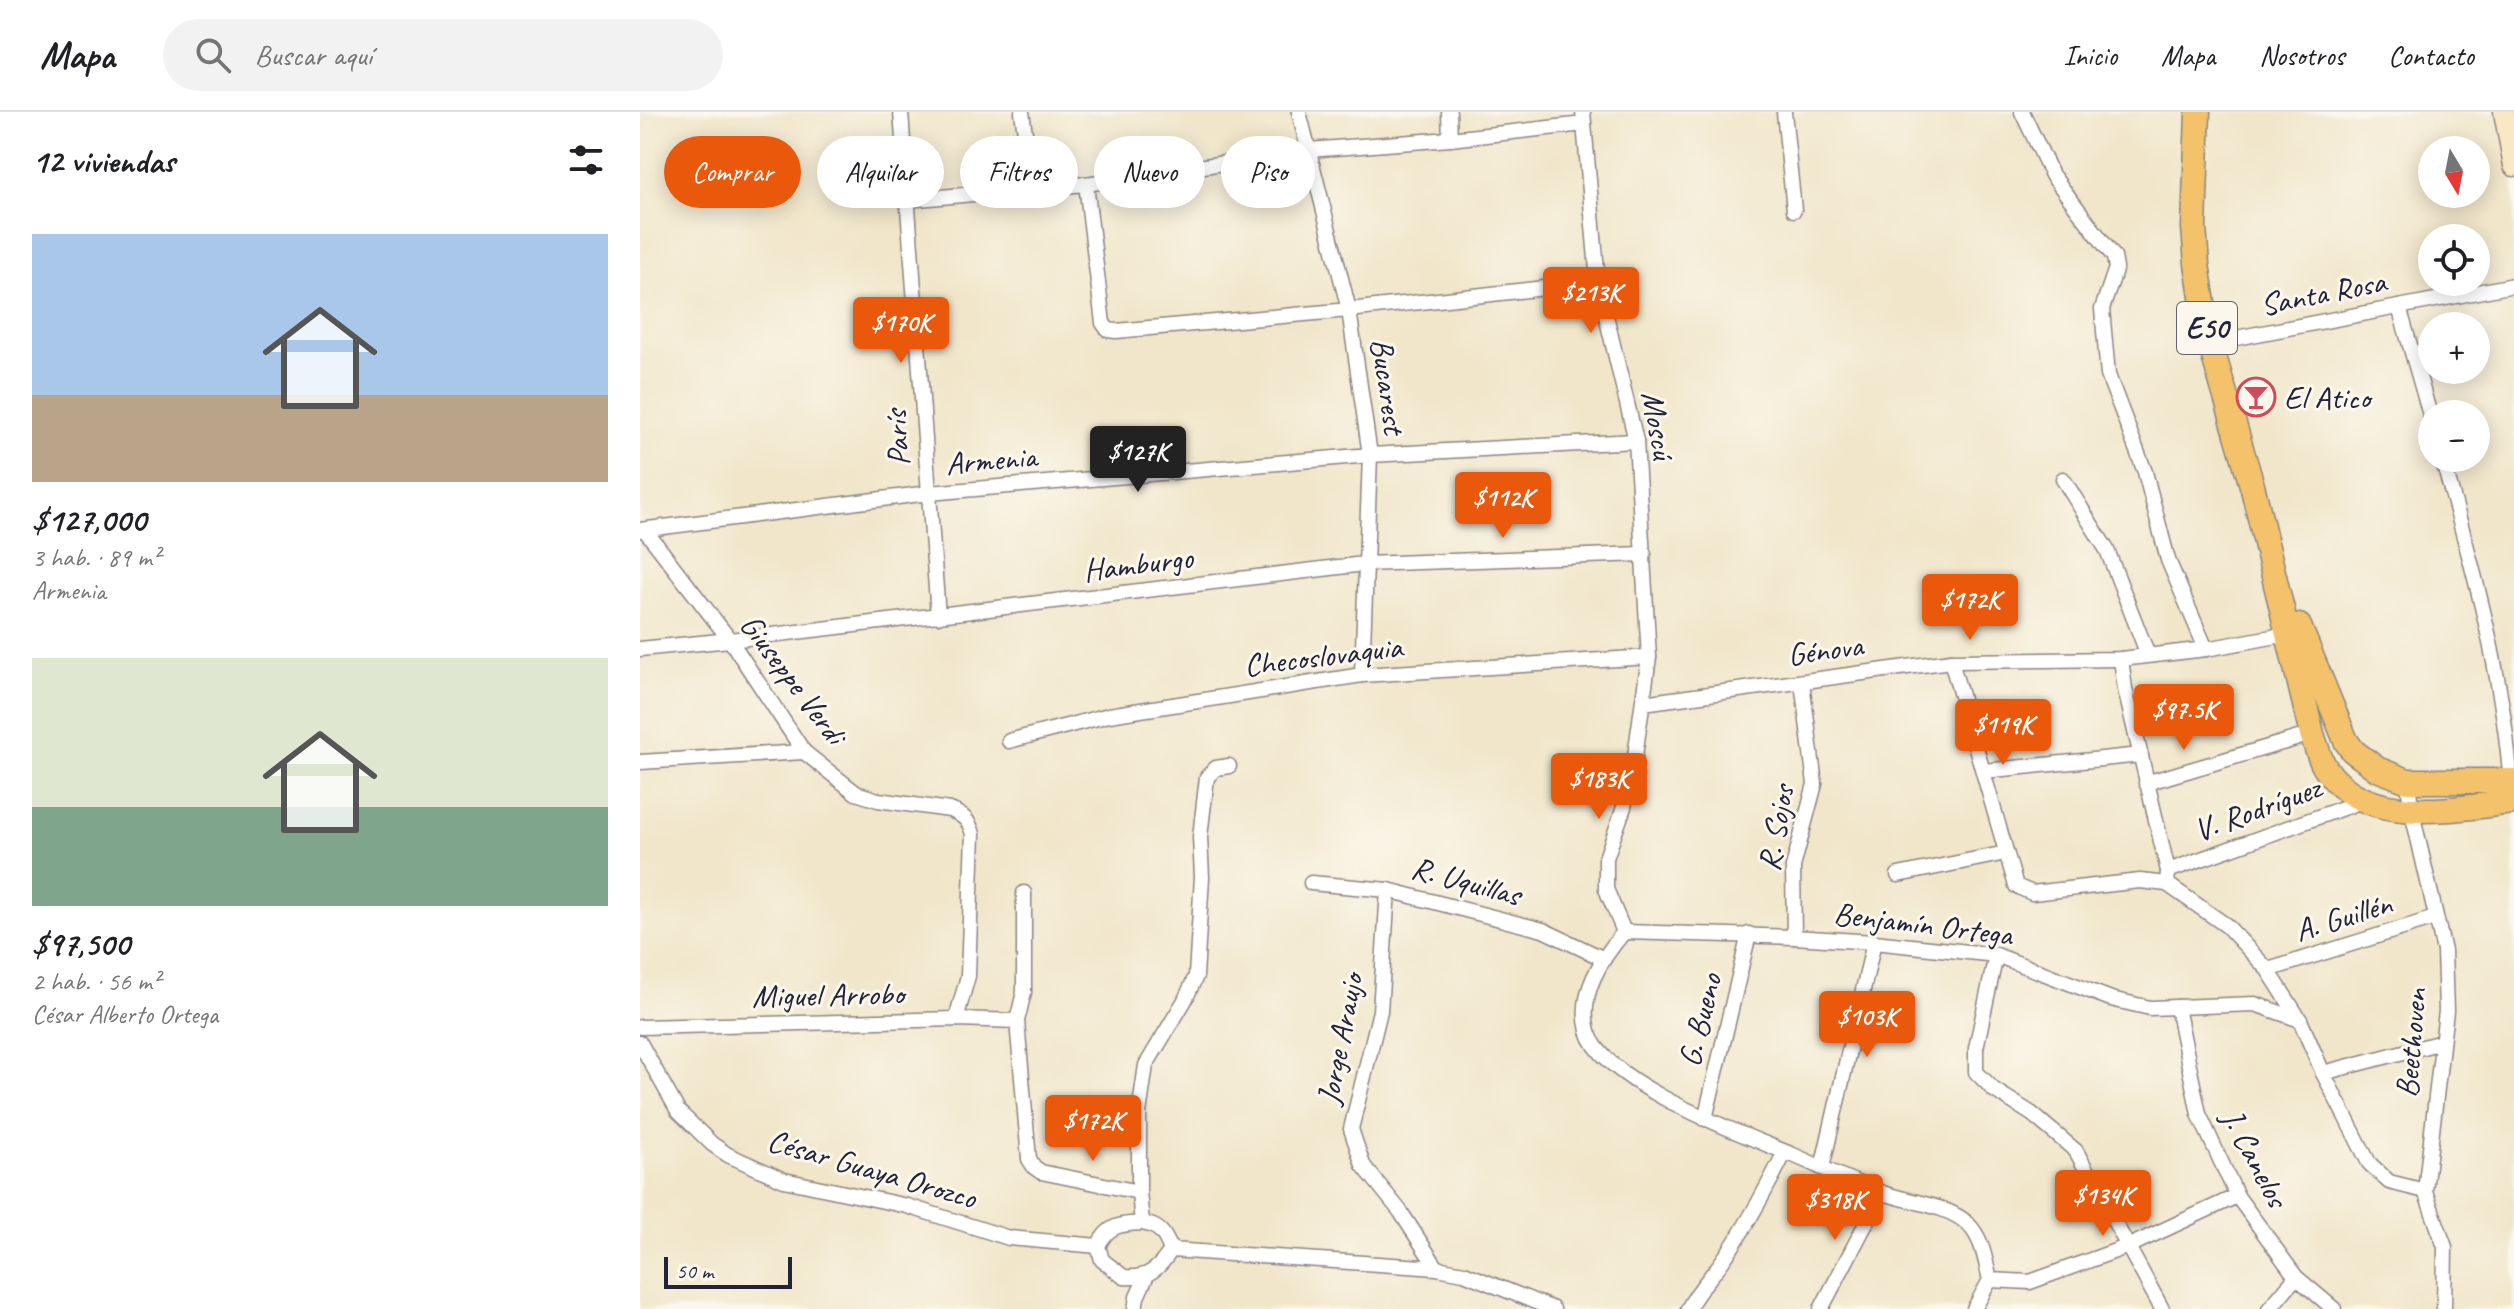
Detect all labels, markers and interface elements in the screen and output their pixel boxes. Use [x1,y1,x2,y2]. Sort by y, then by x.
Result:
search box [163,19,723,91]
text: Mapa [40,32,115,79]
icon: search [191,33,235,77]
text: Buscar aquí [255,36,372,74]
text: Inicio [2063,38,2117,73]
text: Mapa [2161,38,2215,73]
text: Nosotros [2259,38,2344,73]
text: Contacto [2388,38,2474,73]
chip: Comprar [664,136,801,208]
chip: Alquilar [817,136,944,208]
chip: Filtros [960,136,1078,208]
chip: Nuevo [1094,136,1205,208]
chip: Piso [1221,136,1315,208]
north arrow [2418,136,2490,208]
map controls [2418,136,2490,472]
icon: filters [564,138,608,182]
text: 12 viviendas [32,139,175,182]
button: locate [2418,224,2490,296]
street label: Santa Rosa [2257,260,2391,325]
pin: $213K [1535,267,1647,335]
text: $213K [1561,276,1621,309]
icon: home [248,286,392,430]
pin: $170K [845,297,957,365]
road number: E50 [2177,302,2237,354]
text: $170K [871,306,931,339]
button: + [2418,312,2490,384]
street label: Bucarest [1361,336,1415,440]
bar icon: El Atico [2235,376,2277,418]
place label: El Atico [2284,377,2374,418]
street label: Moscú [1632,388,1685,465]
button: − [2418,400,2490,472]
street label: París [874,406,919,467]
pin: $127K [1082,426,1194,494]
street label: Armenia [944,435,1041,484]
text: $127K [1108,435,1168,468]
pin: $112K [1447,472,1559,540]
text: $112K [1473,481,1533,514]
text: $127,000 [32,498,146,541]
street label: Hamburgo [1081,537,1197,591]
text: 3 hab. · 89 m² [32,541,160,574]
text: Armenia [32,574,106,607]
pin: $172K [1914,574,2026,642]
text: $172K [1940,583,2000,616]
street label: Giuseppe Verdi [731,606,858,755]
street label: Génova [1785,624,1867,676]
street label: Checoslovaquia [1242,626,1406,686]
pin: $97.5K [2119,684,2249,752]
text: $97.5K [2152,693,2216,726]
pin: $119K [1947,699,2059,767]
text: $119K [1973,708,2033,741]
icon: home [248,710,392,854]
pin: $183K [1543,753,1655,821]
text: $183K [1569,762,1629,795]
street label: V. Rodríguez [2188,766,2329,851]
street label: R. Sojos [1748,780,1804,874]
street label: R. Uquillas [1407,847,1528,916]
street label: A. Guillén [2290,882,2398,951]
street label: Benjamín Ortega [1831,893,2017,956]
text: $97,500 [32,922,129,965]
text: 2 hab. · 56 m² [32,965,160,998]
street label: Jorge Araujo [1307,967,1373,1110]
street label: G. Bueno [1669,968,1732,1071]
street label: Miguel Arrobo [752,973,908,1017]
street label: Beethoven [2386,985,2436,1099]
pin: $103K [1811,991,1923,1059]
text: César Alberto Ortega [32,998,218,1031]
text: $103K [1837,1000,1897,1033]
pin: $172K [1037,1095,1149,1163]
street label: J. Canelos [2211,1100,2299,1217]
text: $172K [1063,1104,1123,1137]
street label: César Guaya Orozco [763,1120,983,1219]
pin: $134K [2047,1170,2159,1238]
pin: $318K [1779,1174,1891,1242]
text: $134K [2073,1179,2133,1212]
text: $318K [1805,1183,1865,1216]
scale bar [664,1253,792,1289]
text: 50 m [676,1257,713,1285]

